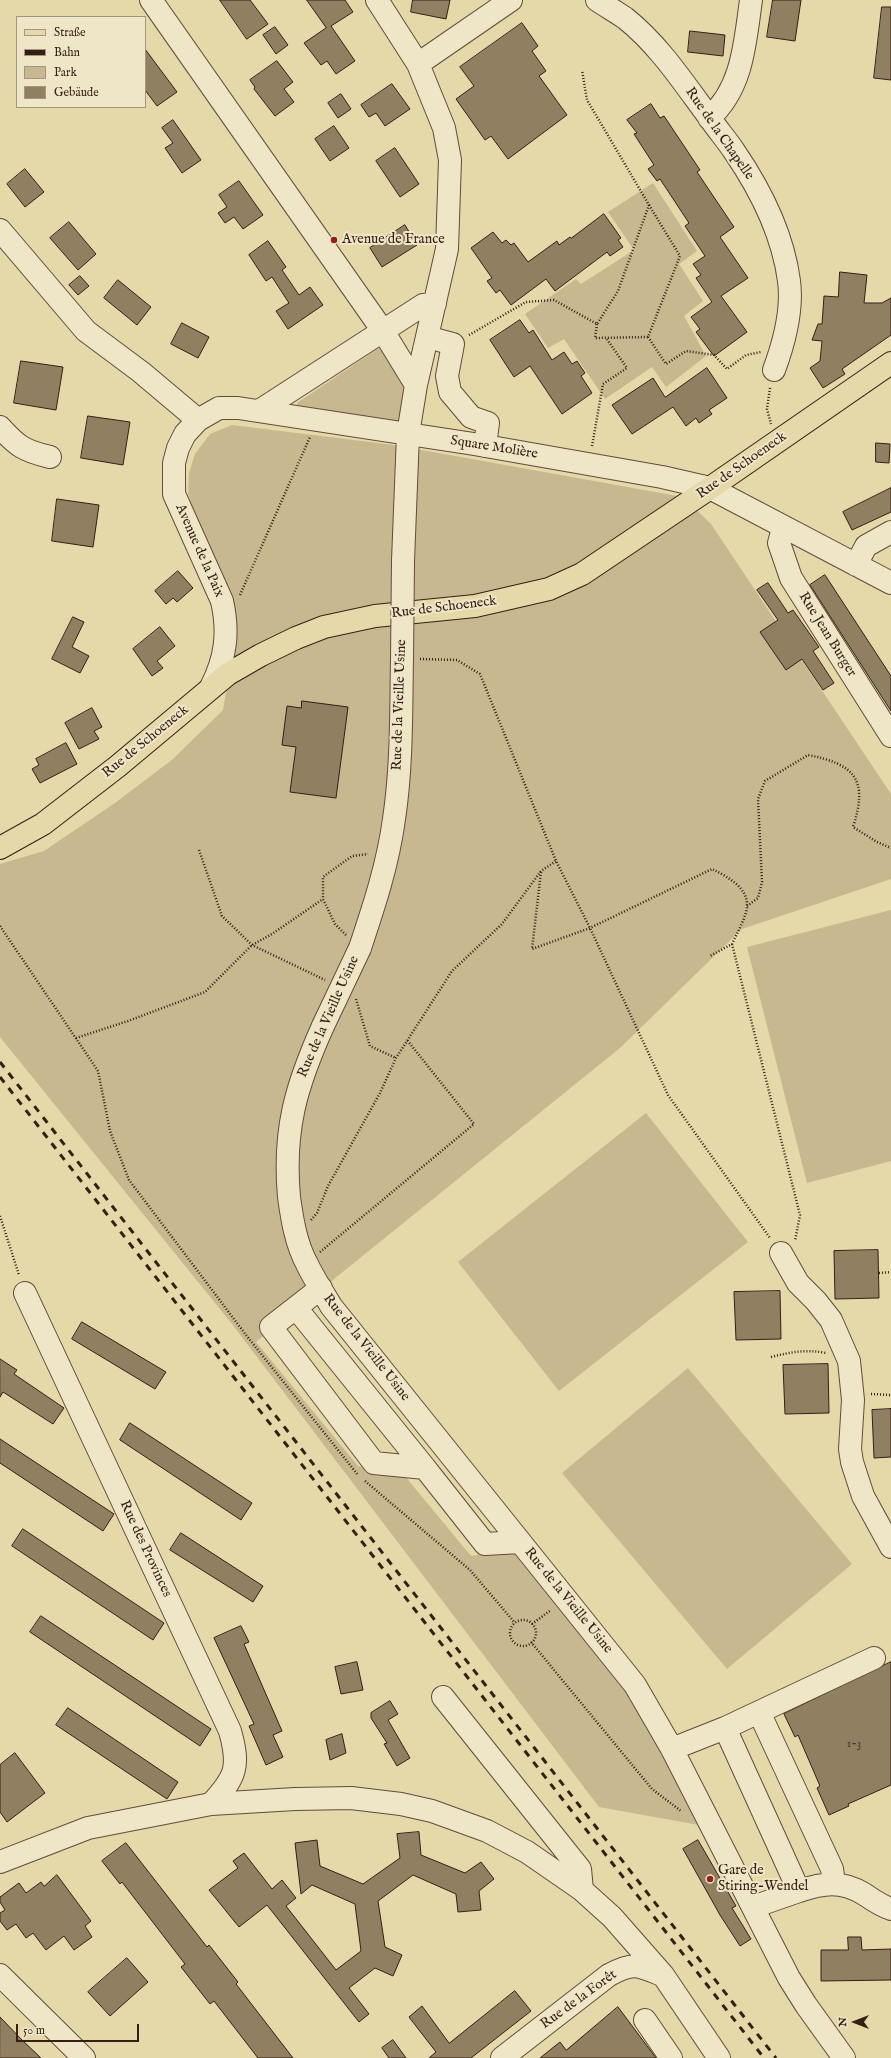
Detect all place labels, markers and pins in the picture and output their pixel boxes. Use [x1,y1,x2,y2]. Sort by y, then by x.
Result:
place label: Avenue de France [342,232,445,248]
marker: Avenue de France [329,235,339,245]
place label: Gare de Stiring-Wendel [718,1863,808,1896]
marker: Gare de Stiring-Wendel [705,1874,715,1884]

